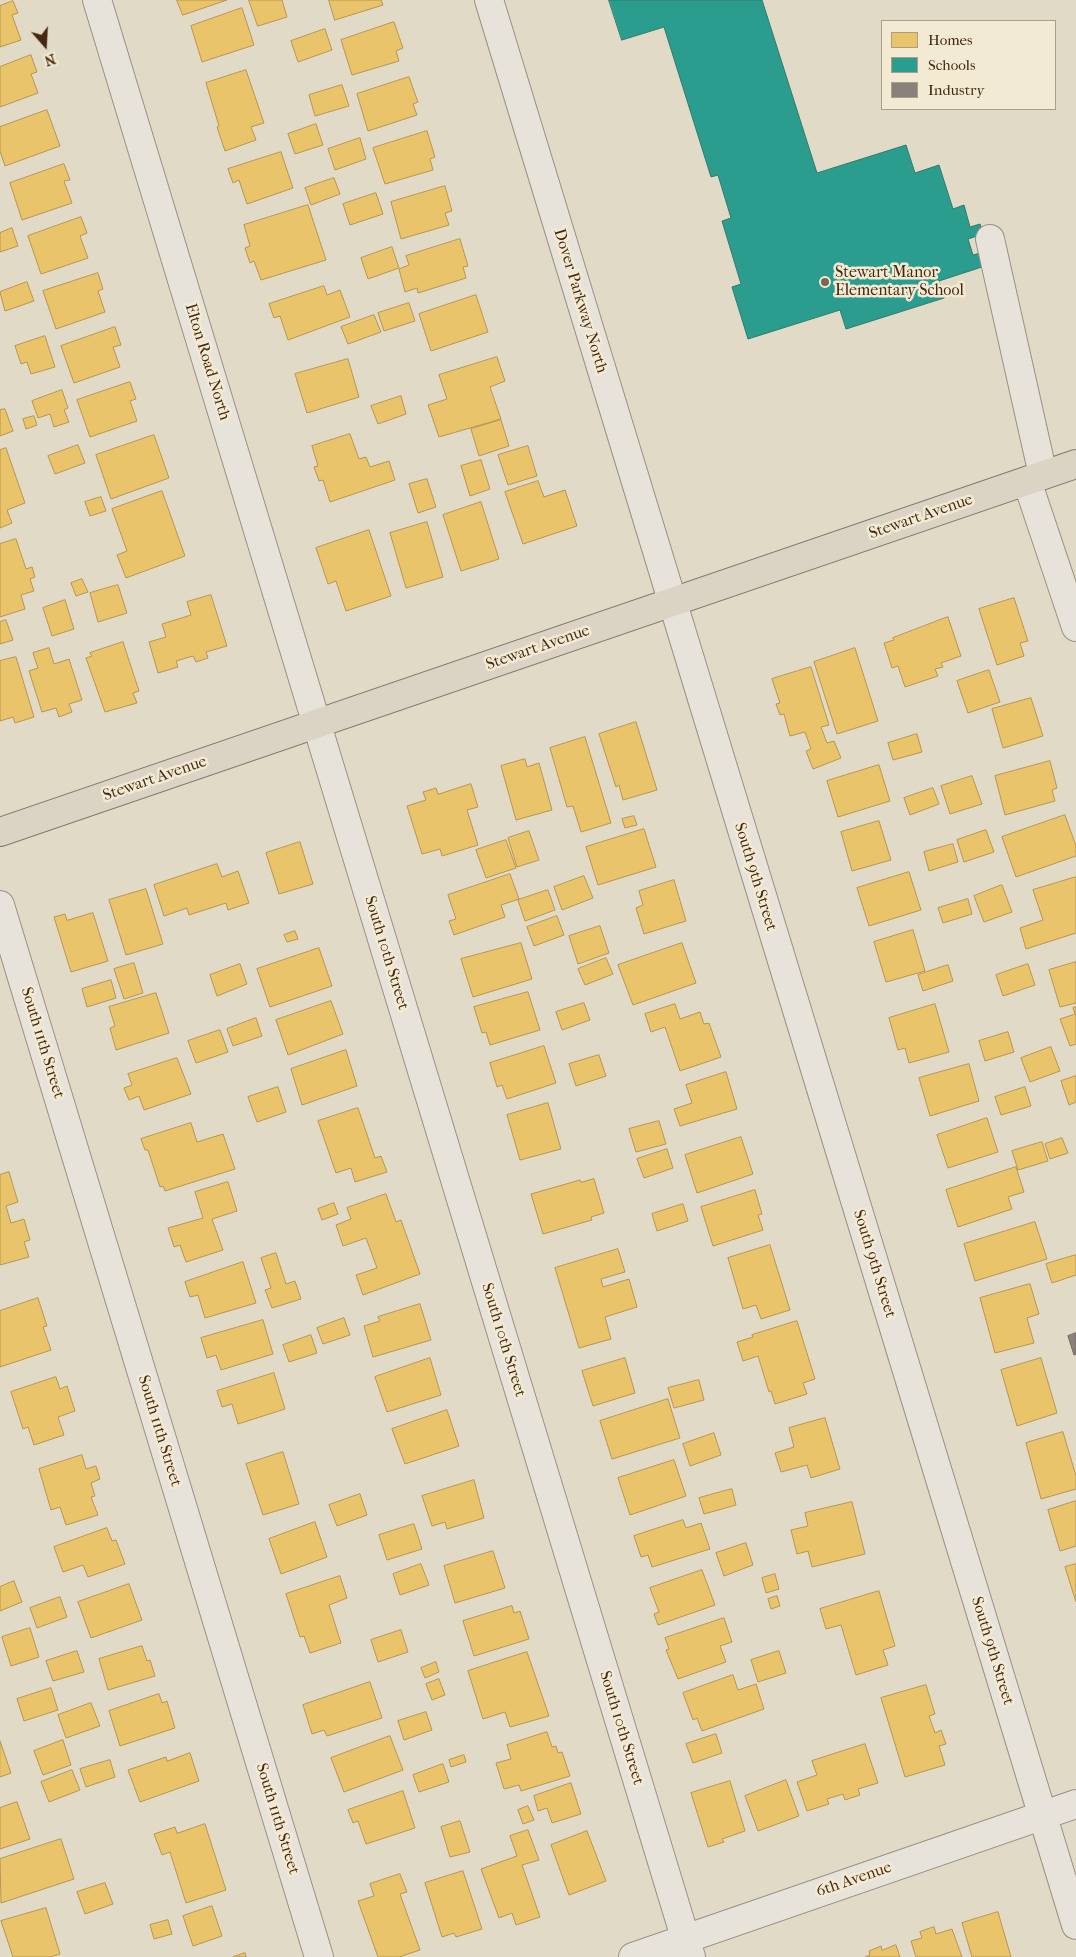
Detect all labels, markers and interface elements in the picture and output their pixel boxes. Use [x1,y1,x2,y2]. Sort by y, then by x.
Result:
north arrow [20,20,70,70]
legend [881,20,1056,110]
text: Homes [928,31,973,49]
text: N [42,50,58,69]
text: Schools [928,56,975,74]
text: Industry [928,81,984,99]
street label: Dover Parkway North [549,226,611,376]
place label: Stewart Manor Elementary School [835,263,964,301]
marker: Stewart Manor Elementary School [819,276,831,288]
street label: Elton Road North [180,301,234,423]
street label: Stewart Avenue [867,490,975,544]
street label: Stewart Avenue [484,621,592,675]
street label: Stewart Avenue [101,752,209,806]
street label: South 9th Street [729,821,781,933]
street label: South 10th Street [360,894,412,1012]
street label: South 11th Street [16,985,68,1101]
street label: South 9th Street [848,1208,900,1320]
street label: South 10th Street [477,1281,529,1399]
street label: South 11th Street [133,1373,185,1489]
street label: South 9th Street [966,1595,1018,1707]
street label: South 10th Street [595,1669,647,1787]
street label: South 11th Street [251,1761,303,1877]
street label: 6th Avenue [814,1858,894,1902]

